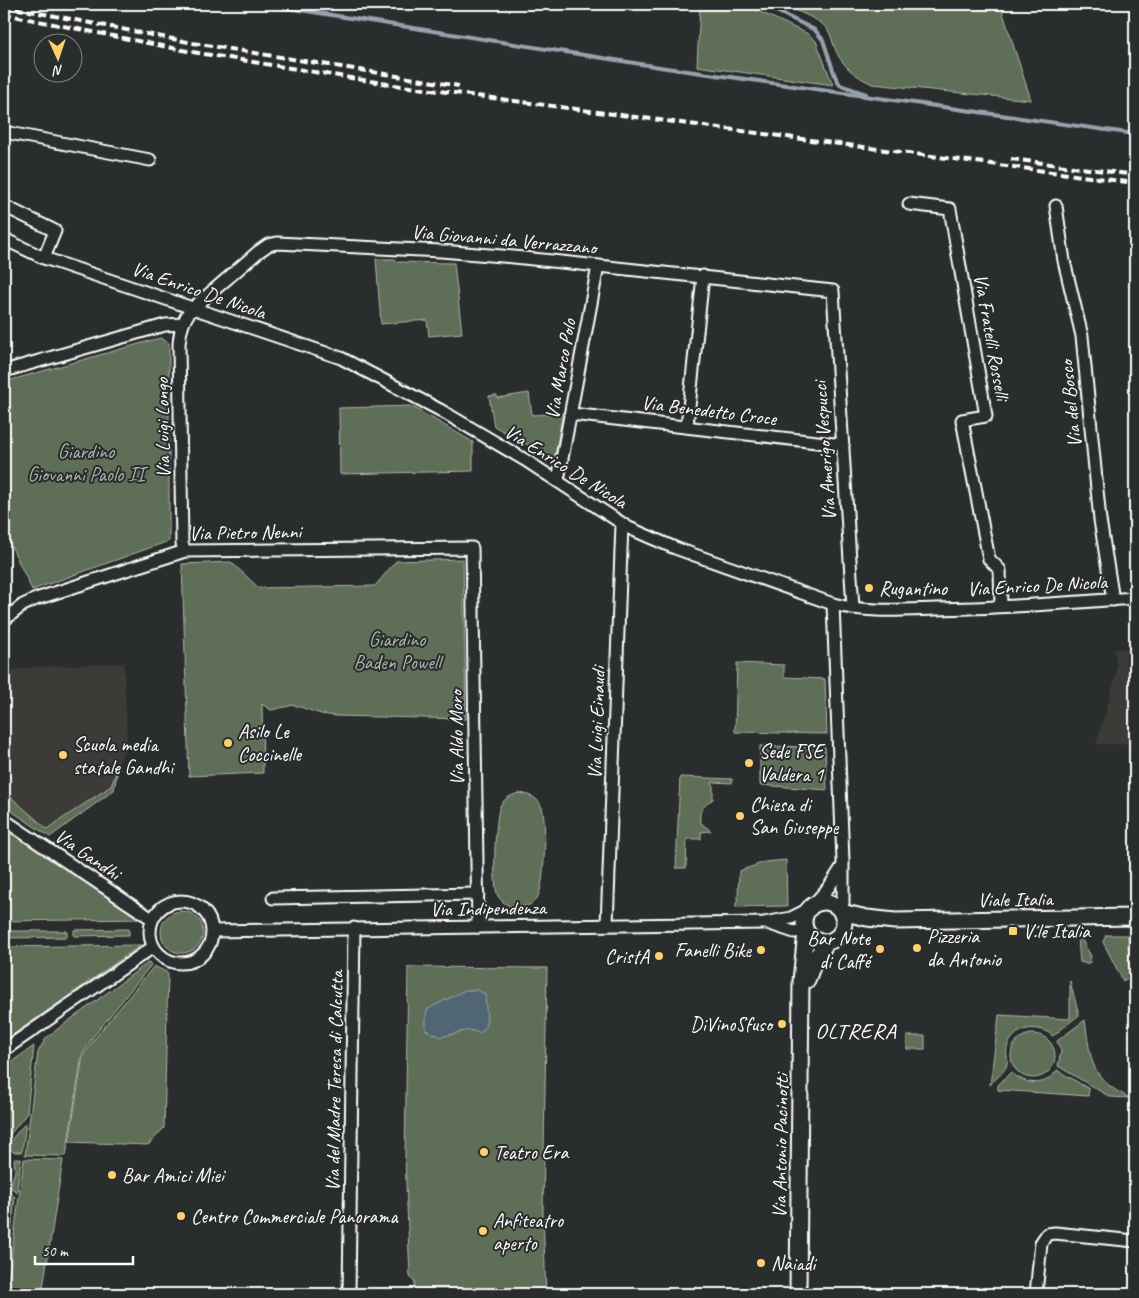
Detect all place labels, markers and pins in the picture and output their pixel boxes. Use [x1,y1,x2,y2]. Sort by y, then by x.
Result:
place label: Rugantino [879,576,948,601]
marker: Rugantino [863,582,875,594]
place label: Asilo Le Coccinelle [238,719,303,767]
place label: Scuola media statale Gandhi [73,732,175,780]
marker: Asilo Le Coccinelle [222,737,234,749]
place label: Sede FSE Valdera 1 [759,739,826,787]
marker: Scuola media statale Gandhi [57,749,69,761]
marker: Sede FSE Valdera 1 [743,757,755,769]
place label: Chiesa di San Giuseppe [750,792,840,840]
marker: Chiesa di San Giuseppe [734,810,746,822]
place label: V.le Italia [1023,919,1091,944]
place label: Pizzeria da Antonio [927,924,1002,972]
marker: V.le Italia [1007,925,1019,937]
place label: Bar Note di Caffé [807,926,873,974]
place label: Fanelli Bike [675,938,752,963]
marker: Pizzeria da Antonio [911,942,923,954]
marker: Bar Note di Caffé [874,943,886,955]
place label: CristA [605,944,650,969]
marker: Fanelli Bike [755,944,767,956]
marker: CristA [653,950,665,962]
place label: DiVinoSfuso [690,1012,774,1037]
marker: DiVinoSfuso [776,1018,788,1030]
place label: Teatro Era [494,1140,569,1165]
marker: Teatro Era [478,1146,490,1158]
place label: Bar Amici Miei [122,1163,226,1188]
marker: Bar Amici Miei [106,1169,118,1181]
place label: Centro Commerciale Panorama [191,1204,399,1229]
place label: Anfiteatro aperto [493,1208,564,1256]
marker: Centro Commerciale Panorama [175,1210,187,1222]
marker: Anfiteatro aperto [477,1225,489,1237]
place label: Naiadi [771,1251,818,1276]
marker: Naiadi [755,1257,767,1269]

